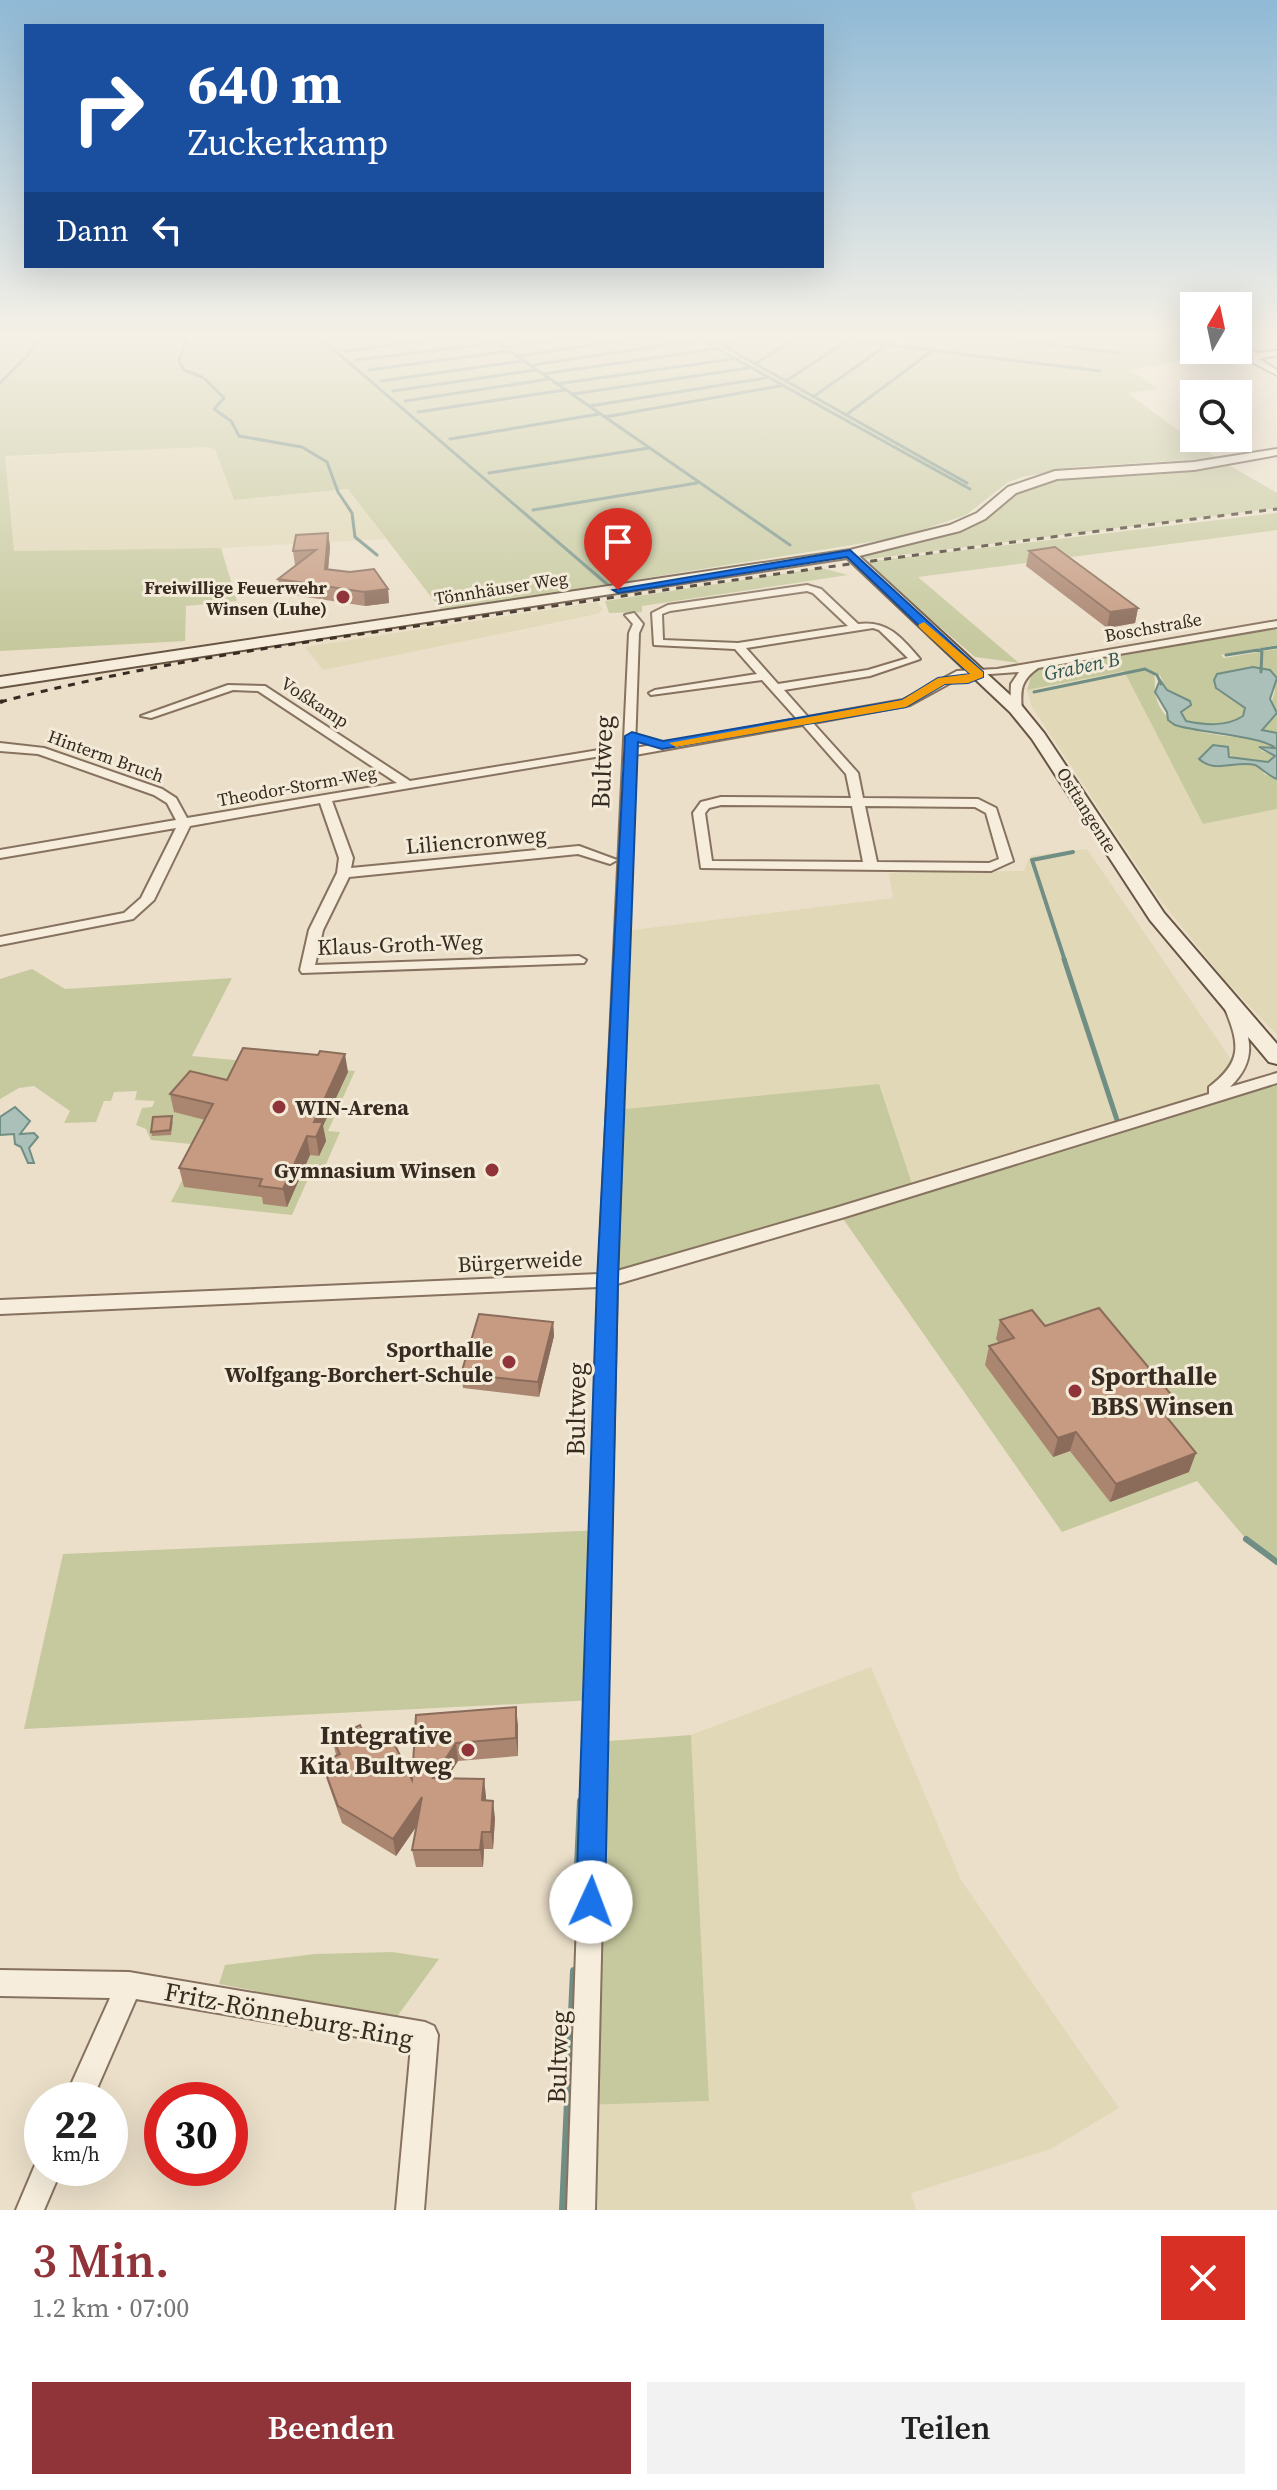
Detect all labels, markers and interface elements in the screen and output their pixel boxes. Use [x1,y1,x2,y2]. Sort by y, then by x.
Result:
text: 640 m [188,45,342,122]
icon: right [56,56,160,160]
text: Zuckerkamp [188,118,388,167]
icon: left [145,208,189,252]
text: Dann [56,210,129,251]
north arrow [1180,292,1252,364]
map controls [1180,292,1252,452]
button: search [1180,380,1252,452]
pin [584,508,652,590]
icon: arrive [596,520,640,564]
street label: Tönnhäuser Weg [433,565,569,611]
place label: Freiwillige Feuerwehr Winsen (Luhe) [144,575,328,621]
marker: Freiwillige Feuerwehr Winsen (Luhe) [334,588,352,606]
street label: Boschstraße [1102,606,1204,648]
water label: Graben B [1041,644,1123,688]
street label: Voßkamp [276,671,354,733]
street label: Bultweg [582,715,622,809]
street label: Hinterm Bruch [44,723,168,789]
street label: Theodor-Storm-Weg [216,760,378,812]
street label: Osttangente [1051,762,1123,858]
street label: Liliencronweg [405,819,547,861]
street label: Klaus-Groth-Weg [317,926,483,962]
place label: WIN-Arena [295,1092,409,1122]
marker: WIN-Arena [270,1098,288,1116]
place label: Gymnasium Winsen [274,1155,476,1185]
marker: Gymnasium Winsen [483,1161,501,1179]
street label: Bürgerweide [457,1243,583,1279]
place label: Sporthalle Wolfgang-Borchert-Schule [224,1334,493,1389]
marker: Sporthalle Wolfgang-Borchert-Schule [500,1353,518,1371]
place label: Sporthalle BBS Winsen [1091,1358,1234,1424]
street label: Bultweg [557,1362,595,1456]
marker: Sporthalle BBS Winsen [1066,1382,1084,1400]
place label: Integrative Kita Bultweg [299,1717,452,1783]
marker: Integrative Kita Bultweg [459,1741,477,1759]
position arrow [549,1860,633,1944]
street label: Fritz-Rönneburg-Ring [161,1973,417,2057]
street label: Bultweg [538,2010,578,2104]
speed limit sign: 30 [144,2082,248,2186]
text: 22 [54,2097,98,2151]
text: km/h [52,2140,100,2168]
text: 3 Min. [32,2227,169,2293]
button: close [1161,2236,1245,2320]
text: 1.2 km · 07:00 [32,2290,189,2326]
button: Beenden [32,2382,631,2474]
button: Teilen [647,2382,1245,2474]

